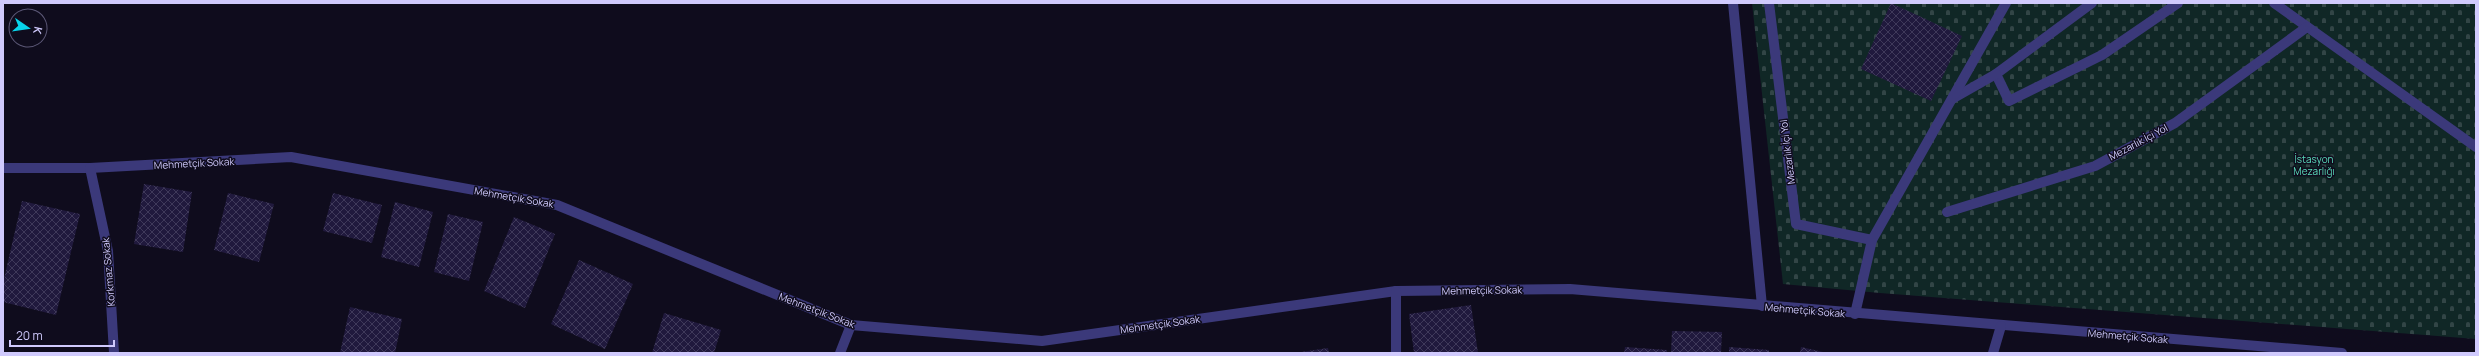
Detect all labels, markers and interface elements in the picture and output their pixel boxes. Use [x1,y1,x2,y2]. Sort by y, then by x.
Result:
north arrow [8,8,48,48]
text: K [30,25,46,36]
street label: Mezarlık İçi Yol [1776,119,1798,185]
street label: Mezarlık İçi Yol [2106,121,2170,163]
park label: İstasyon Mezarlığı [2293,152,2335,178]
street label: Mehmetçik Sokak [153,154,236,172]
street label: Mehmetçik Sokak [473,183,556,211]
street label: Korkmaz Sokak [98,236,118,307]
street label: Mehmetçik Sokak [1442,282,1523,298]
street label: Mehmetçik Sokak [777,289,858,331]
street label: Mehmetçik Sokak [1764,300,1847,321]
street label: Mehmetçik Sokak [1119,311,1202,337]
scale bar [10,322,114,348]
street label: Mehmetçik Sokak [2087,326,2170,347]
text: 20 m [16,327,43,344]

